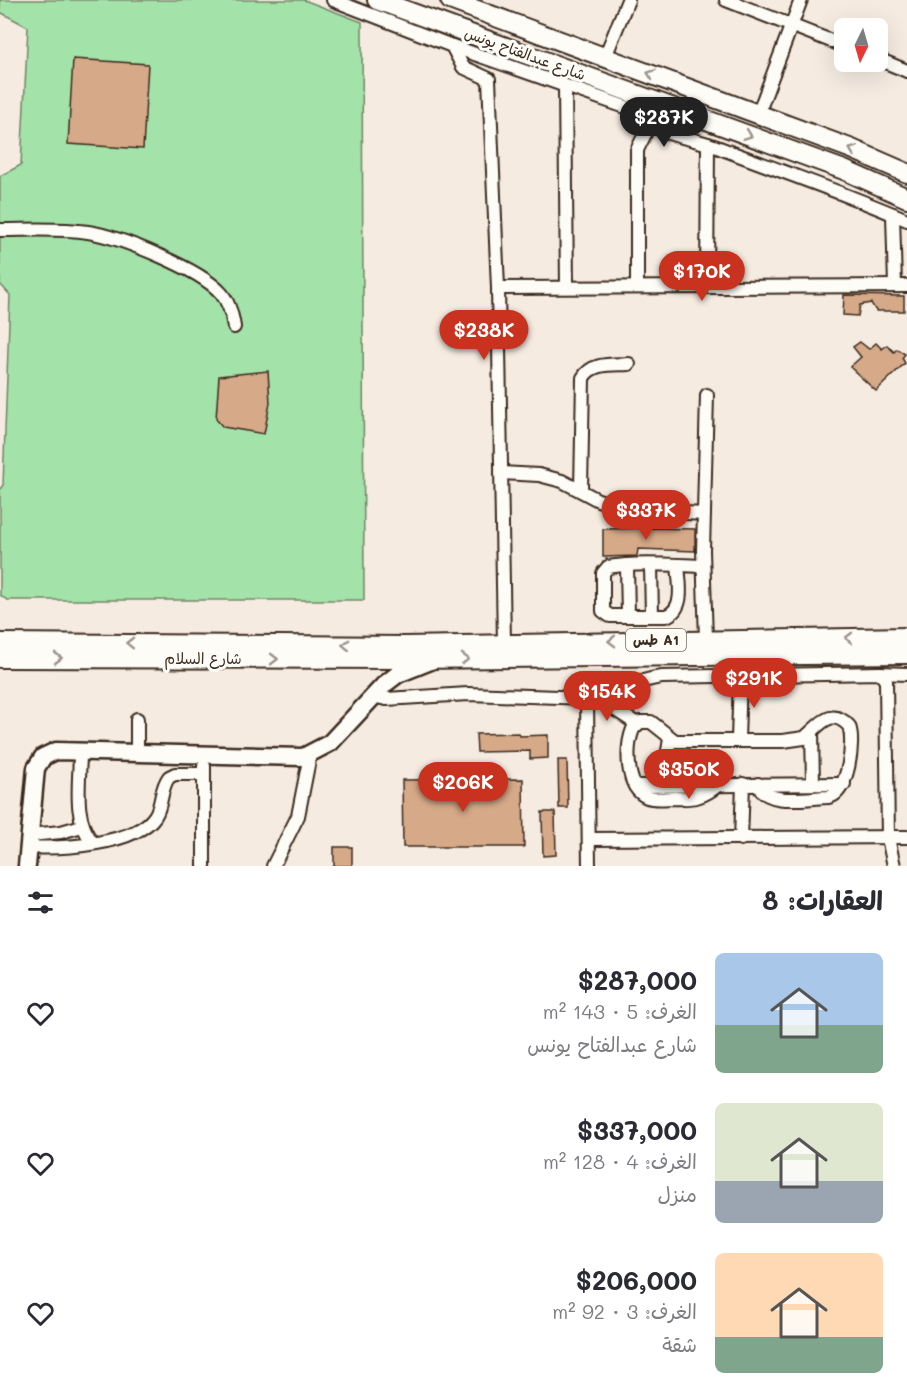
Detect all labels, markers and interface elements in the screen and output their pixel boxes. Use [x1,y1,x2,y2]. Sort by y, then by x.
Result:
north arrow [834,18,888,72]
map controls [834,18,888,72]
street label: شارع عبدالفتاح يونس [462,22,589,85]
one-way arrow [646,69,657,82]
pin: $287K [622,97,706,148]
text: $287K [634,103,694,129]
one-way arrow [742,128,753,141]
one-way arrow [849,145,860,157]
pin: $170K [660,251,744,302]
text: $170K [673,257,731,283]
pin: $238K [442,310,526,361]
text: $238K [453,316,515,342]
pin: $337K [604,490,688,541]
text: $337K [616,496,676,522]
road number: طس A1 [626,629,686,651]
one-way arrow [844,632,853,644]
one-way arrow [607,634,616,647]
one-way arrow [126,637,135,649]
one-way arrow [342,639,351,651]
street label: شارع السلام [164,648,242,670]
one-way arrow [54,652,63,664]
one-way arrow [460,652,469,665]
one-way arrow [270,653,279,665]
pin: $291K [712,658,796,709]
text: $291K [725,664,783,690]
pin: $154K [565,671,649,722]
text: $154K [578,677,636,703]
pin: $350K [647,749,731,800]
text: $350K [658,755,720,781]
pin: $206K [421,762,505,813]
text: $206K [432,768,494,794]
text: العقارات: 8 [762,883,883,917]
icon: filters [24,886,57,919]
text: $287,000 [578,963,697,997]
icon: home [763,977,835,1049]
icon: heart [24,997,57,1030]
text: الغرف: 5 · 143 m² [543,998,697,1024]
text: شارع عبدالفتاح يونس [527,1031,697,1057]
text: $337,000 [577,1113,697,1147]
icon: home [763,1127,835,1199]
icon: heart [24,1147,57,1180]
text: الغرف: 4 · 128 m² [543,1148,697,1174]
text: منزل [658,1181,697,1207]
text: $206,000 [576,1263,697,1297]
icon: home [763,1277,835,1349]
icon: heart [24,1297,57,1330]
text: الغرف: 3 · 92 m² [552,1298,697,1324]
text: شقة [662,1331,697,1357]

